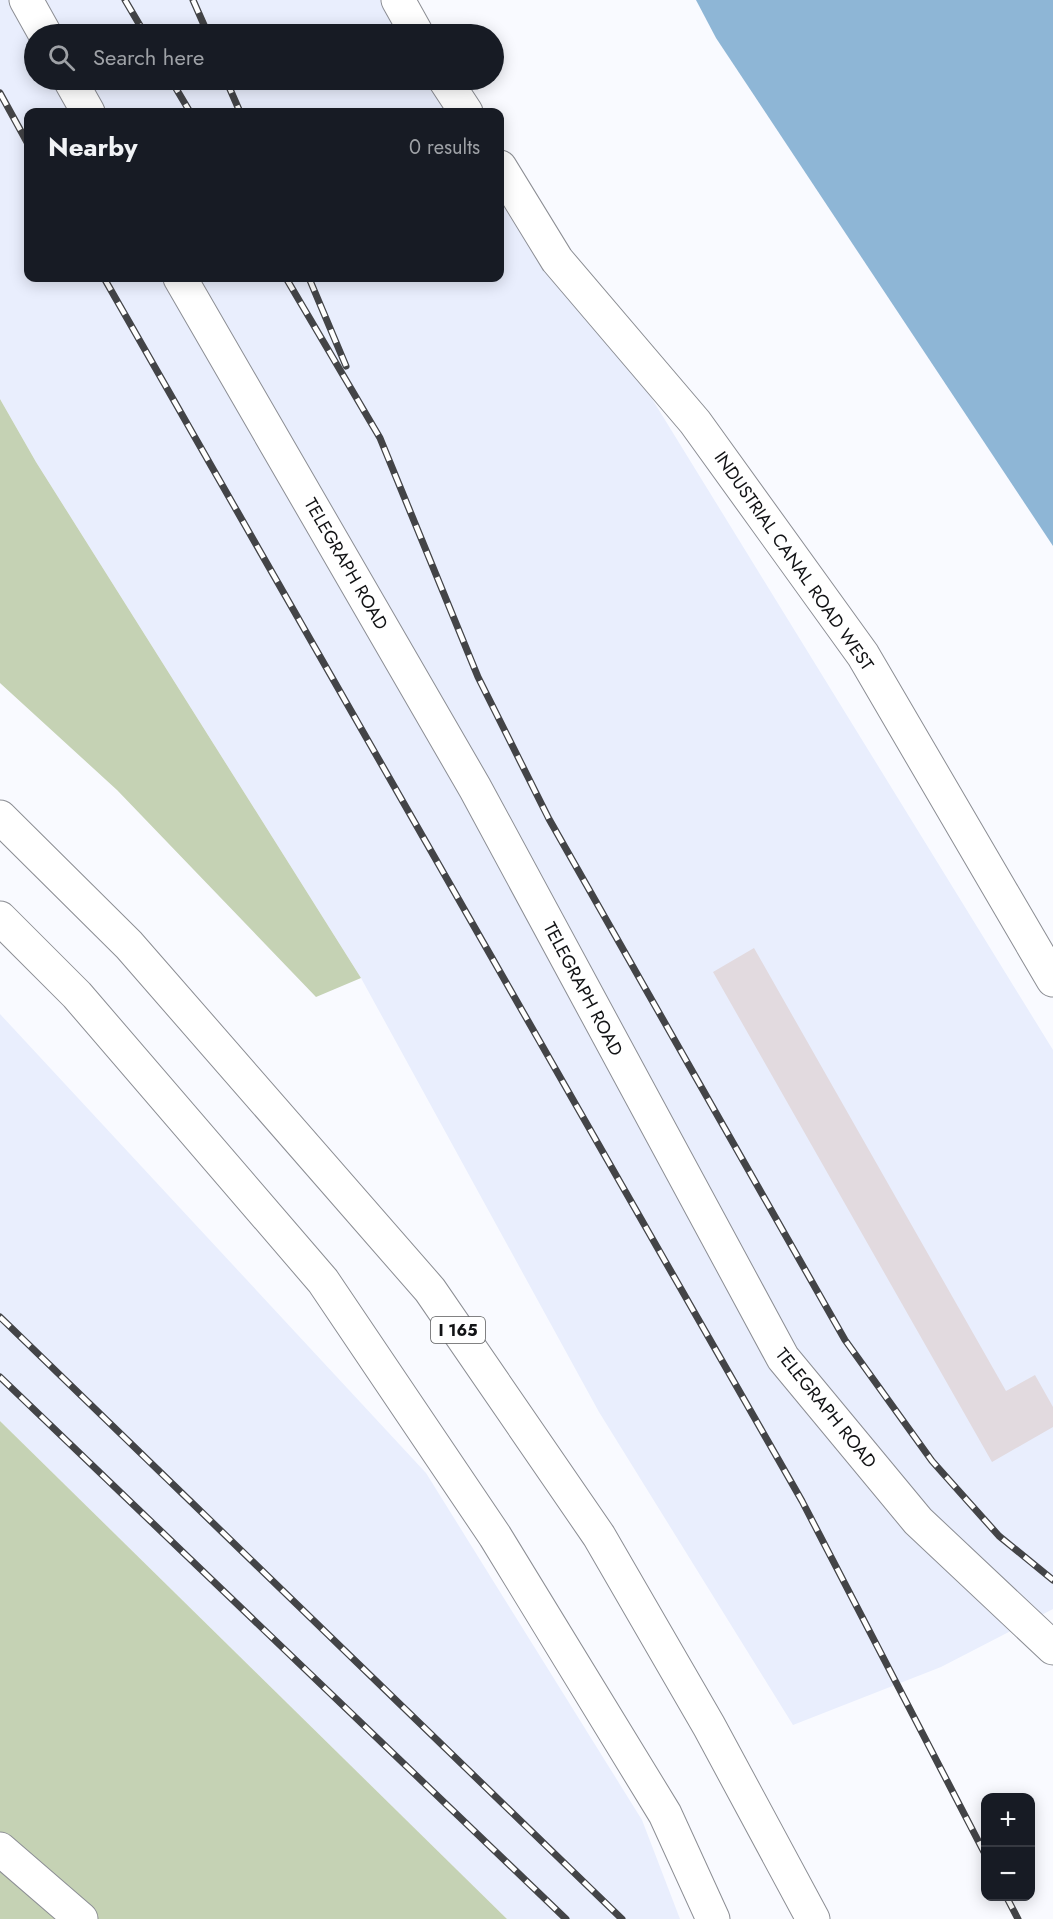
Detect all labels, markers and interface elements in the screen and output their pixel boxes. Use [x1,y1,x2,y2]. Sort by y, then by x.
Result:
search box [24,24,504,90]
icon: search [45,41,78,74]
text: Search here [93,41,204,73]
text: Nearby [48,128,137,166]
text: 0 results [409,133,480,162]
street label: INDUSTRIAL CANAL ROAD WEST [708,446,880,676]
street label: TELEGRAPH ROAD [298,493,394,635]
street label: TELEGRAPH ROAD [537,917,629,1061]
road number: I 165 [431,1317,485,1343]
street label: TELEGRAPH ROAD [769,1342,883,1474]
map controls [981,1793,1035,1901]
button: + [981,1793,1035,1847]
button: − [981,1847,1035,1901]

